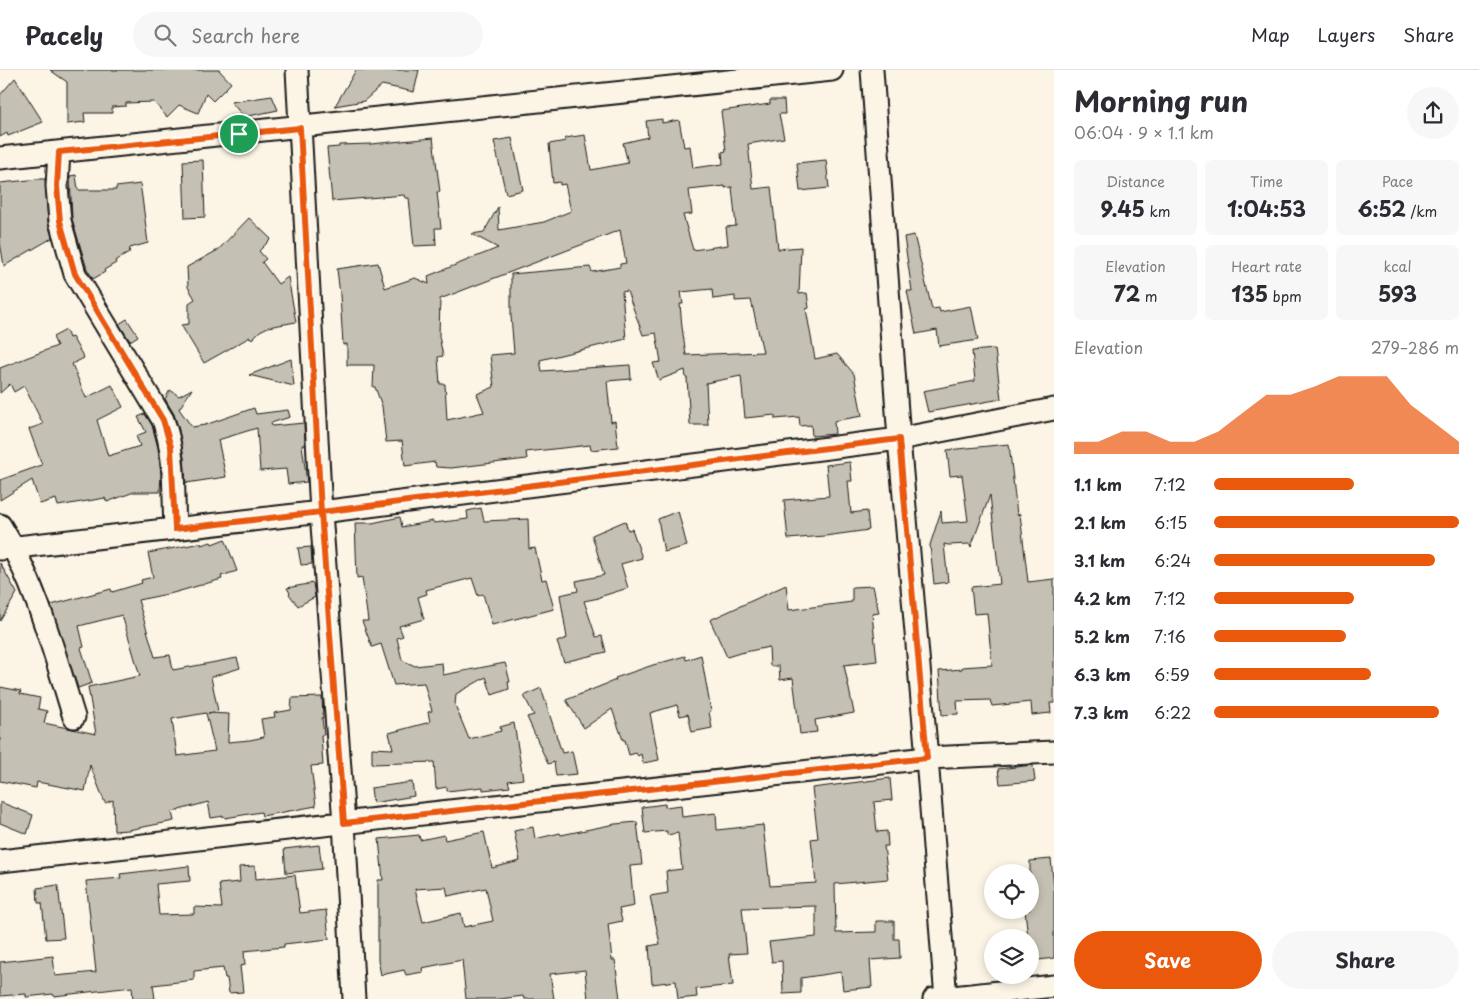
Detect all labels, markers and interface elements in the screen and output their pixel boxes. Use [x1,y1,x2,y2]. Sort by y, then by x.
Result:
search box [133,12,483,57]
text: Pacely [25,17,103,53]
icon: search [151,21,179,49]
text: Search here [191,21,300,49]
text: Map [1251,21,1290,48]
text: Layers [1318,21,1375,48]
text: Share [1403,21,1454,48]
text: Morning run [1074,79,1248,122]
button: share [1407,87,1459,139]
pin [218,113,260,155]
icon: arrive [225,120,253,148]
text: 06:04 · 9 × 1.1 km [1074,120,1214,144]
text: Distance [1106,171,1165,192]
text: Time [1250,171,1283,192]
text: Pace [1382,171,1413,192]
text: 9.45 [1101,192,1145,224]
text: 1:04:53 [1227,192,1306,224]
text: 6:52 [1358,192,1406,224]
text: km [1145,201,1170,222]
text: /km [1406,201,1437,222]
text: Elevation [1105,256,1166,277]
text: Heart rate [1231,256,1302,277]
text: kcal [1384,256,1411,277]
text: 72 [1114,277,1140,309]
text: 135 [1231,277,1268,309]
text: 593 [1378,277,1417,309]
text: m [1140,286,1157,307]
text: bpm [1268,286,1302,307]
text: Elevation [1074,335,1143,359]
text: 279–286 m [1371,335,1459,359]
text: 1.1 km [1074,472,1122,496]
text: 7:12 [1154,472,1186,496]
text: 2.1 km [1074,510,1126,534]
text: 6:15 [1154,510,1187,534]
text: 3.1 km [1074,548,1125,572]
text: 6:24 [1154,548,1191,572]
text: 4.2 km [1074,586,1131,610]
text: 7:12 [1154,586,1186,610]
text: 5.2 km [1074,624,1130,648]
text: 7:16 [1154,624,1186,648]
text: 6.3 km [1074,662,1131,686]
text: 6:59 [1154,662,1190,686]
text: 7.3 km [1074,700,1129,724]
text: 6:22 [1154,700,1191,724]
map controls [984,864,1039,984]
button: locate [984,864,1039,919]
button: layers [984,929,1039,984]
button: Save [1074,931,1262,989]
button: Share [1272,931,1459,989]

